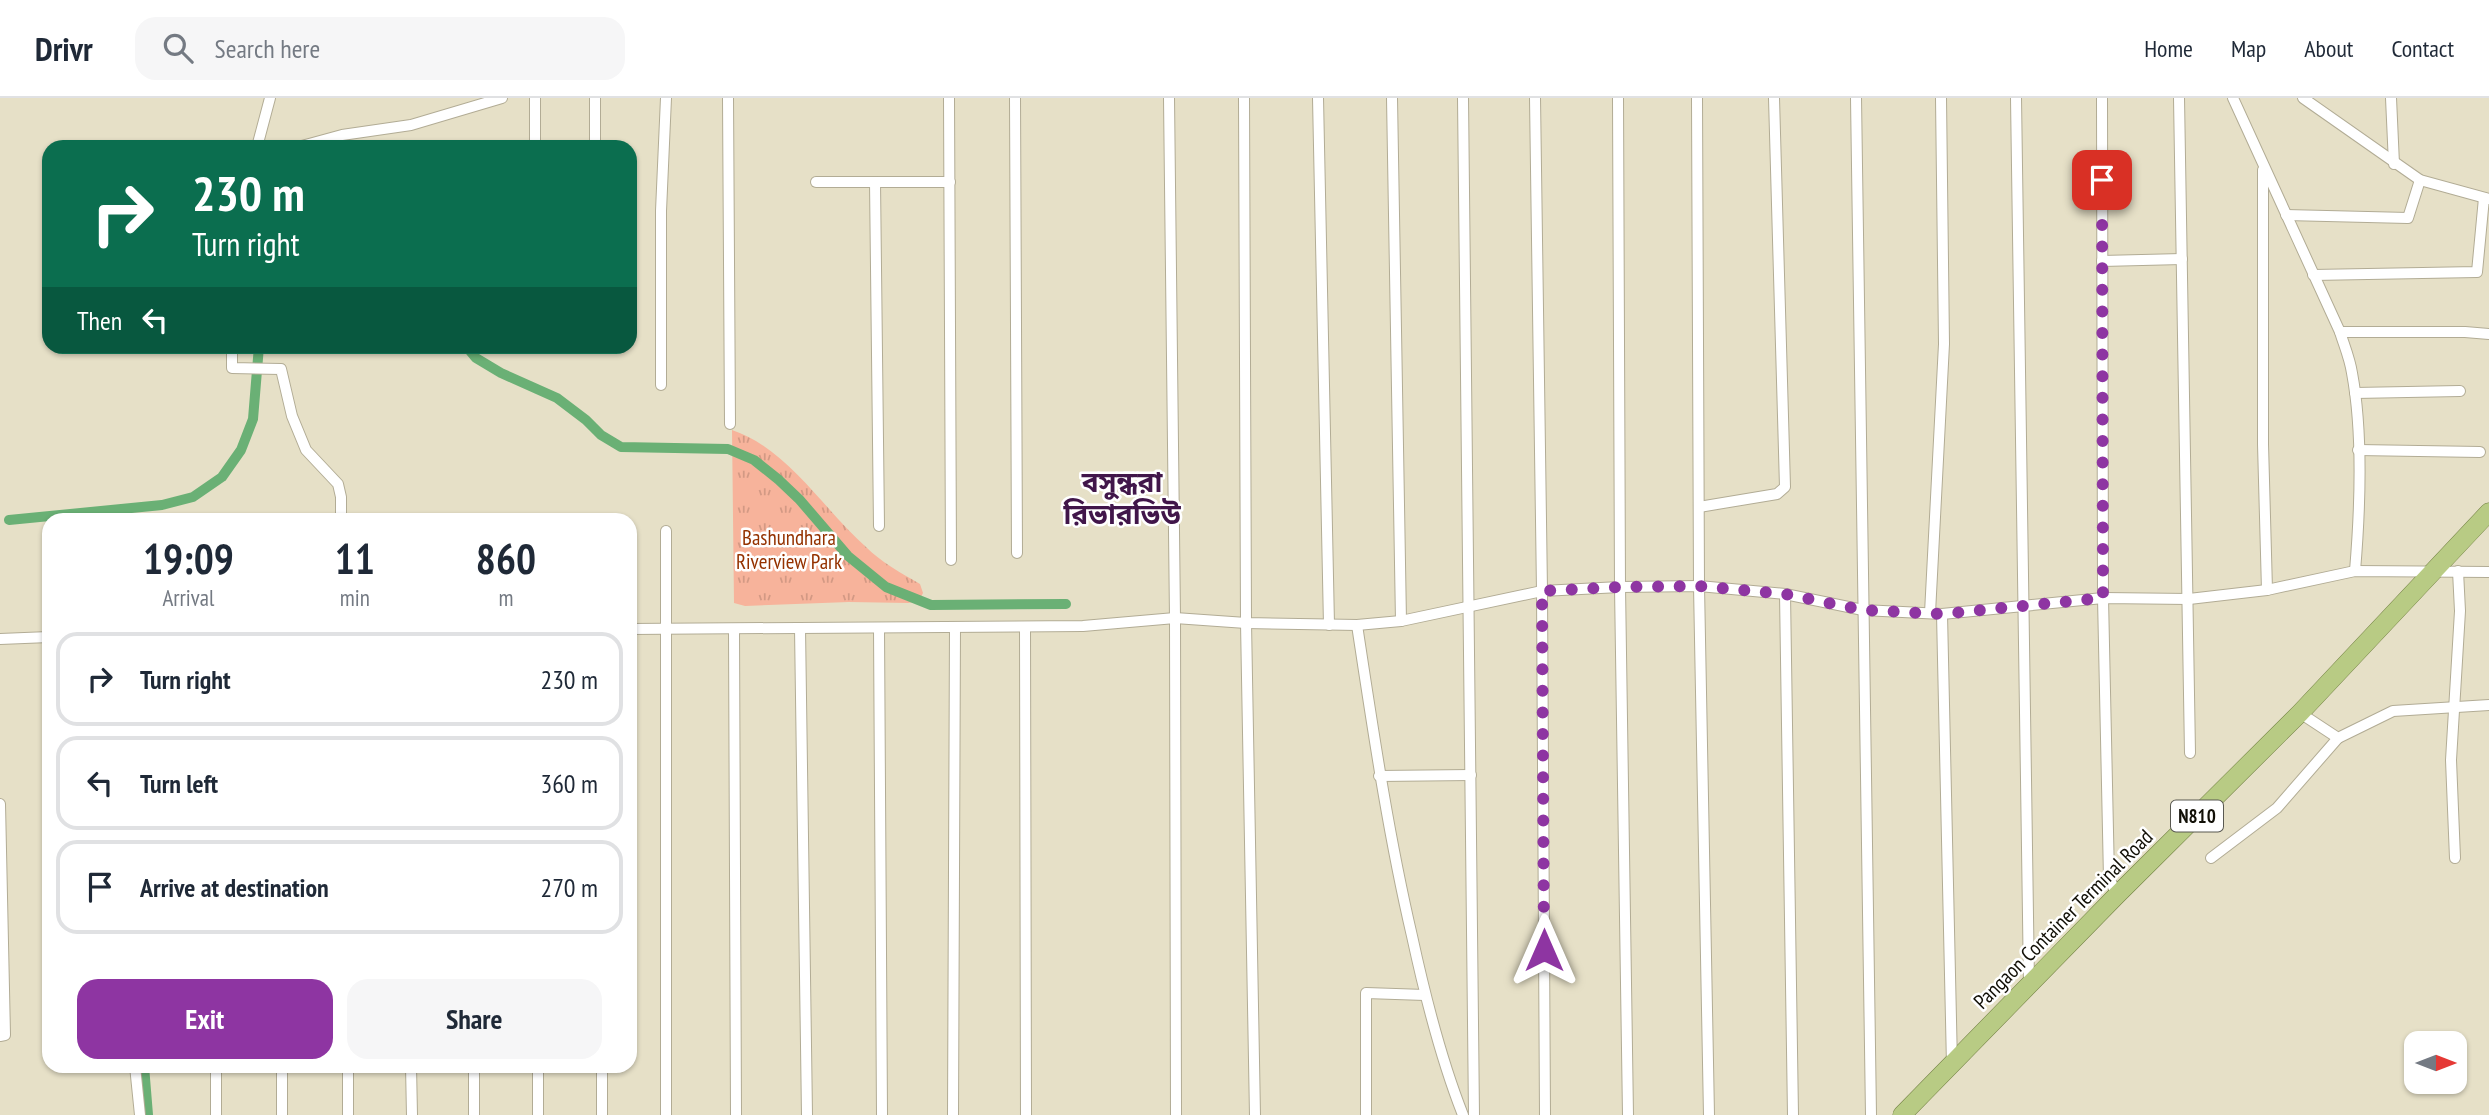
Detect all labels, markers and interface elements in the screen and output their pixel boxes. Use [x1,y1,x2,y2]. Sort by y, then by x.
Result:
search box [135,17,625,80]
text: Drivr [35,27,93,70]
icon: search [159,29,197,67]
text: Search here [215,32,320,65]
text: Home [2144,33,2193,64]
text: Map [2231,33,2266,64]
text: About [2304,33,2353,64]
text: Contact [2391,33,2454,64]
pin [2072,150,2132,210]
text: 230 m [192,161,305,225]
icon: arrive [2083,161,2121,199]
icon: right [77,168,168,259]
text: Turn right [192,223,300,265]
icon: left [136,301,174,339]
text: Then [77,304,122,337]
district label: বসুন্ধরা রিভারভিউ [1062,463,1181,532]
park label: Bashundhara Riverview Park [736,524,842,575]
text: 19:09 [143,531,234,586]
text: 11 [335,531,375,586]
text: 860 [476,531,536,586]
text: Arrival [162,583,214,612]
text: min [340,583,370,612]
text: m [498,583,513,612]
icon: right [81,660,119,698]
text: Turn right [140,663,231,696]
text: 230 m [540,663,598,696]
icon: left [81,764,119,802]
text: Turn left [140,767,218,800]
text: 360 m [540,767,598,800]
road number: N810 [2171,800,2223,832]
street label: Pangaon Container Terminal Road [1968,824,2158,1014]
icon: arrive [81,868,119,906]
text: Arrive at destination [140,871,329,904]
text: 270 m [540,871,598,904]
position arrow [1507,913,1581,987]
button: Exit [77,979,333,1059]
button: Share [347,979,602,1059]
north arrow [2404,1031,2468,1094]
map controls [2404,1031,2467,1094]

